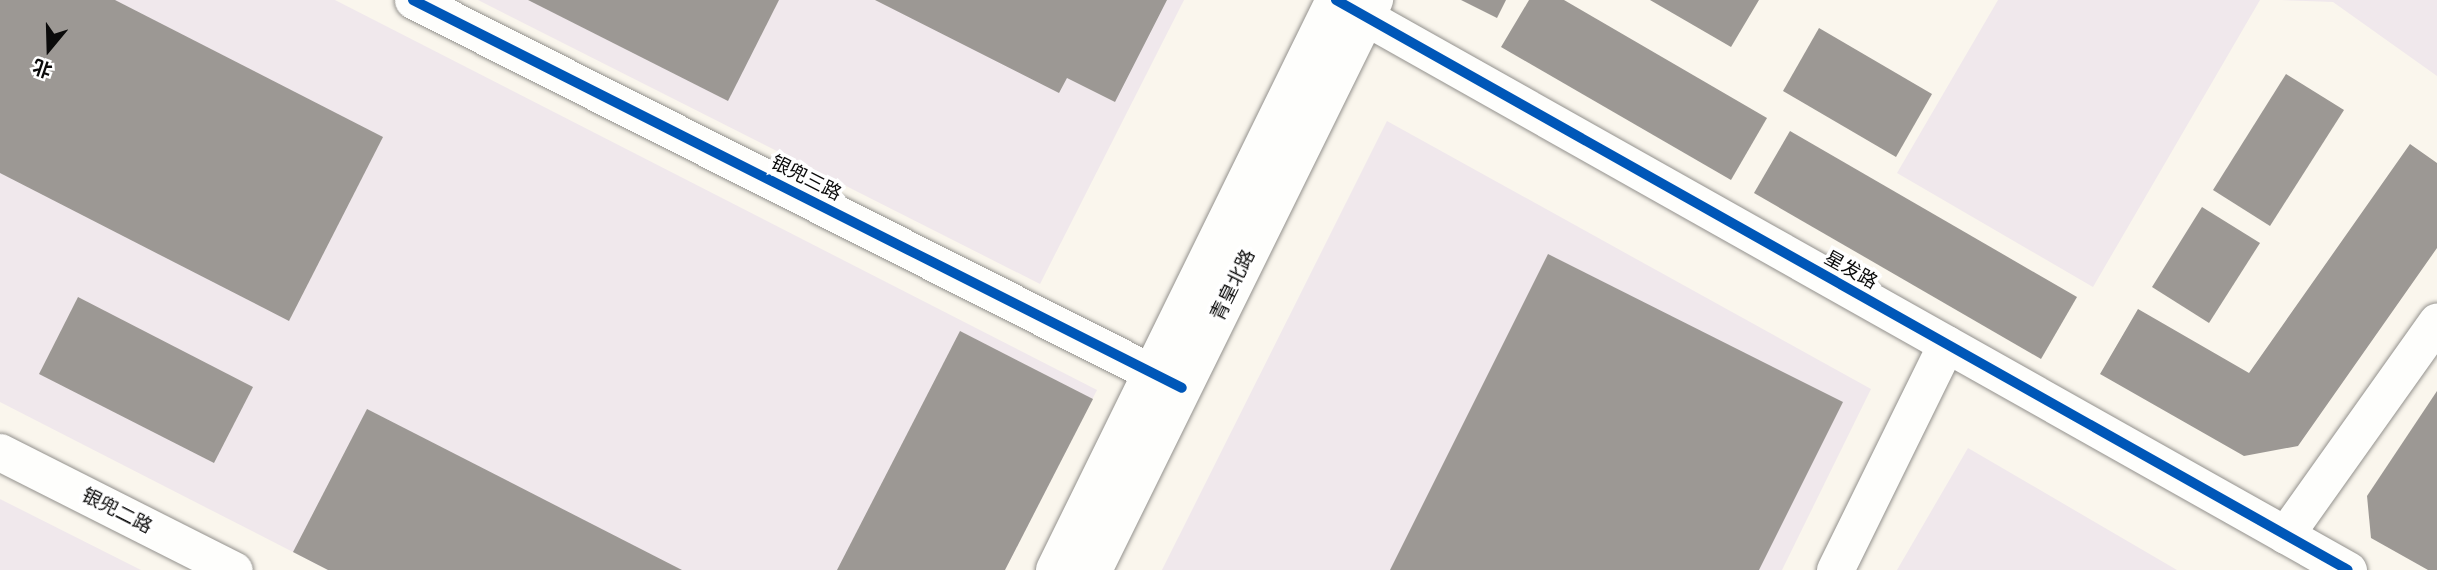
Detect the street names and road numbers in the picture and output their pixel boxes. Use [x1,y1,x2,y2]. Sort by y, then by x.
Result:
street label: 银兜三路 [767,151,845,205]
street label: 青皇北路 [1206,246,1260,324]
street label: 星发路 [1821,246,1881,294]
street label: 银兜二路 [78,484,156,538]

